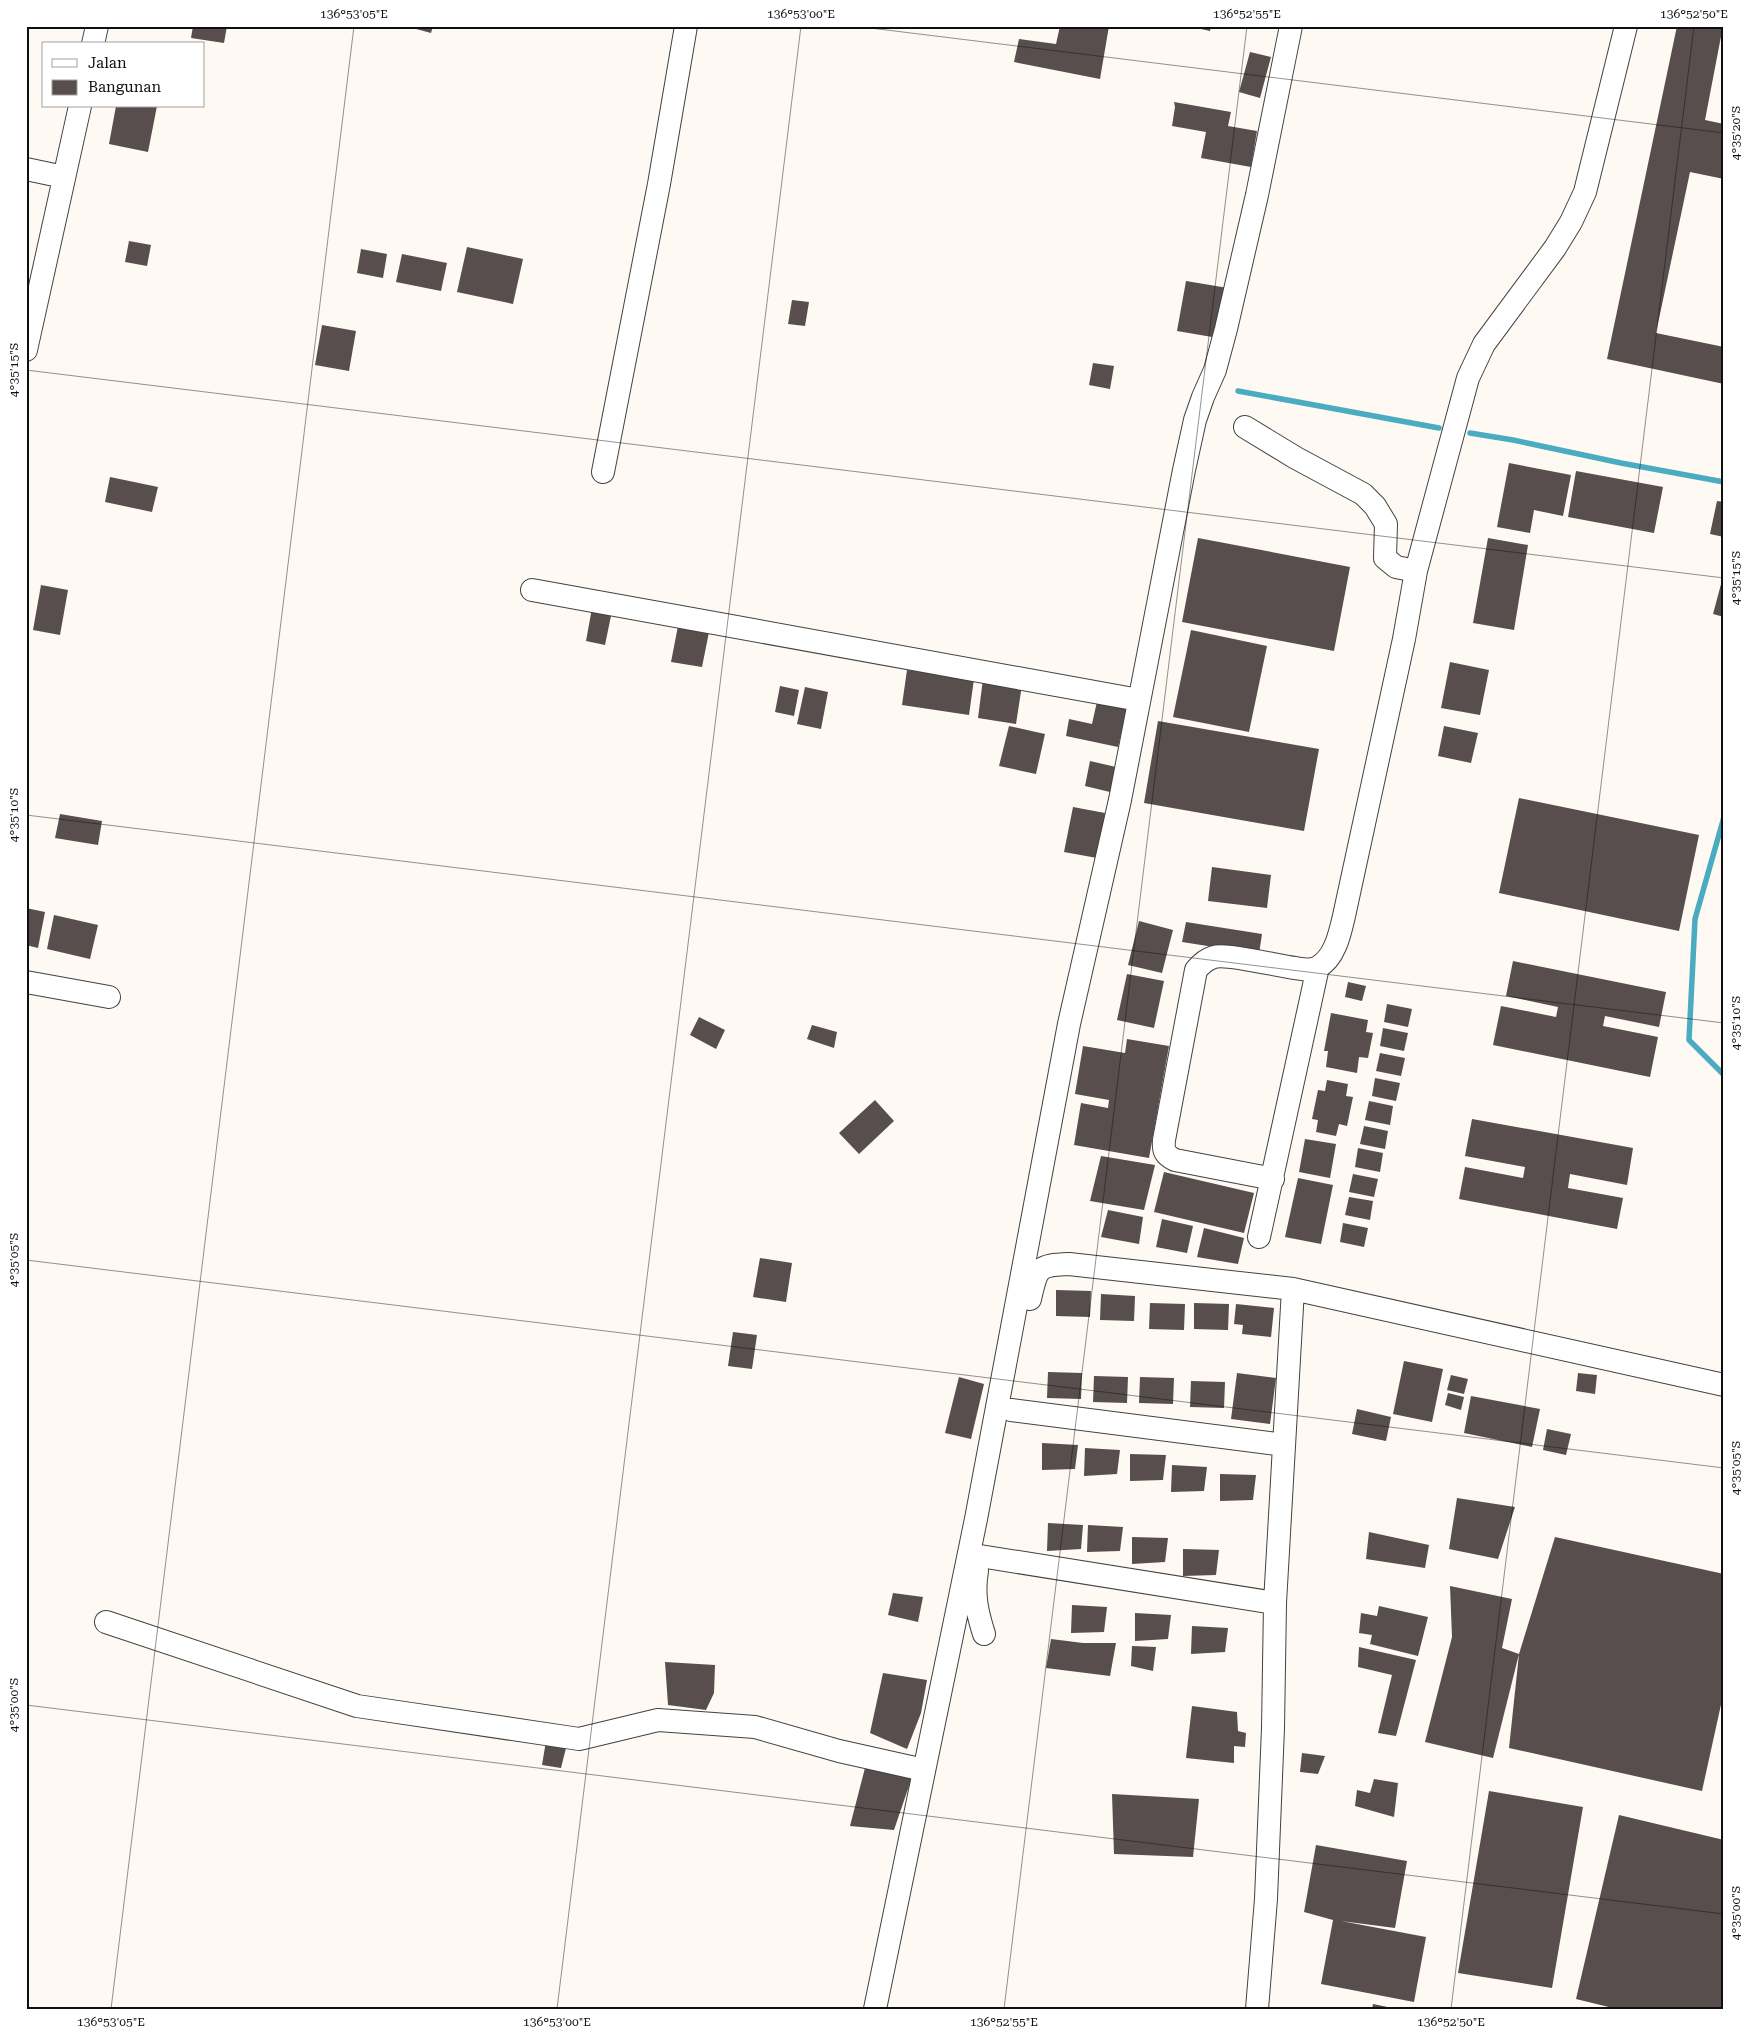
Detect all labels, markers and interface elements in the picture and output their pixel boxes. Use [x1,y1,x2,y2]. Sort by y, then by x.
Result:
text: 136°53'05"E [320,7,388,21]
text: 136°53'00"E [767,7,835,21]
text: 136°52'55"E [1213,7,1281,21]
text: 136°52'50"E [1660,7,1728,21]
legend [42,42,205,108]
text: Jalan [88,54,127,72]
text: Bangunan [88,78,161,96]
text: 4°35'20"S [1729,106,1743,160]
text: 4°35'15"S [7,343,21,397]
text: 4°35'15"S [1729,551,1743,605]
text: 4°35'10"S [7,788,21,842]
text: 4°35'10"S [1729,996,1743,1050]
text: 4°35'05"S [7,1233,21,1287]
text: 4°35'05"S [1729,1441,1743,1495]
text: 4°35'00"S [7,1678,21,1732]
text: 4°35'00"S [1729,1886,1743,1940]
text: 136°53'05"E [77,2015,145,2029]
text: 136°53'00"E [523,2015,591,2029]
text: 136°52'55"E [970,2015,1038,2029]
text: 136°52'50"E [1417,2015,1485,2029]

